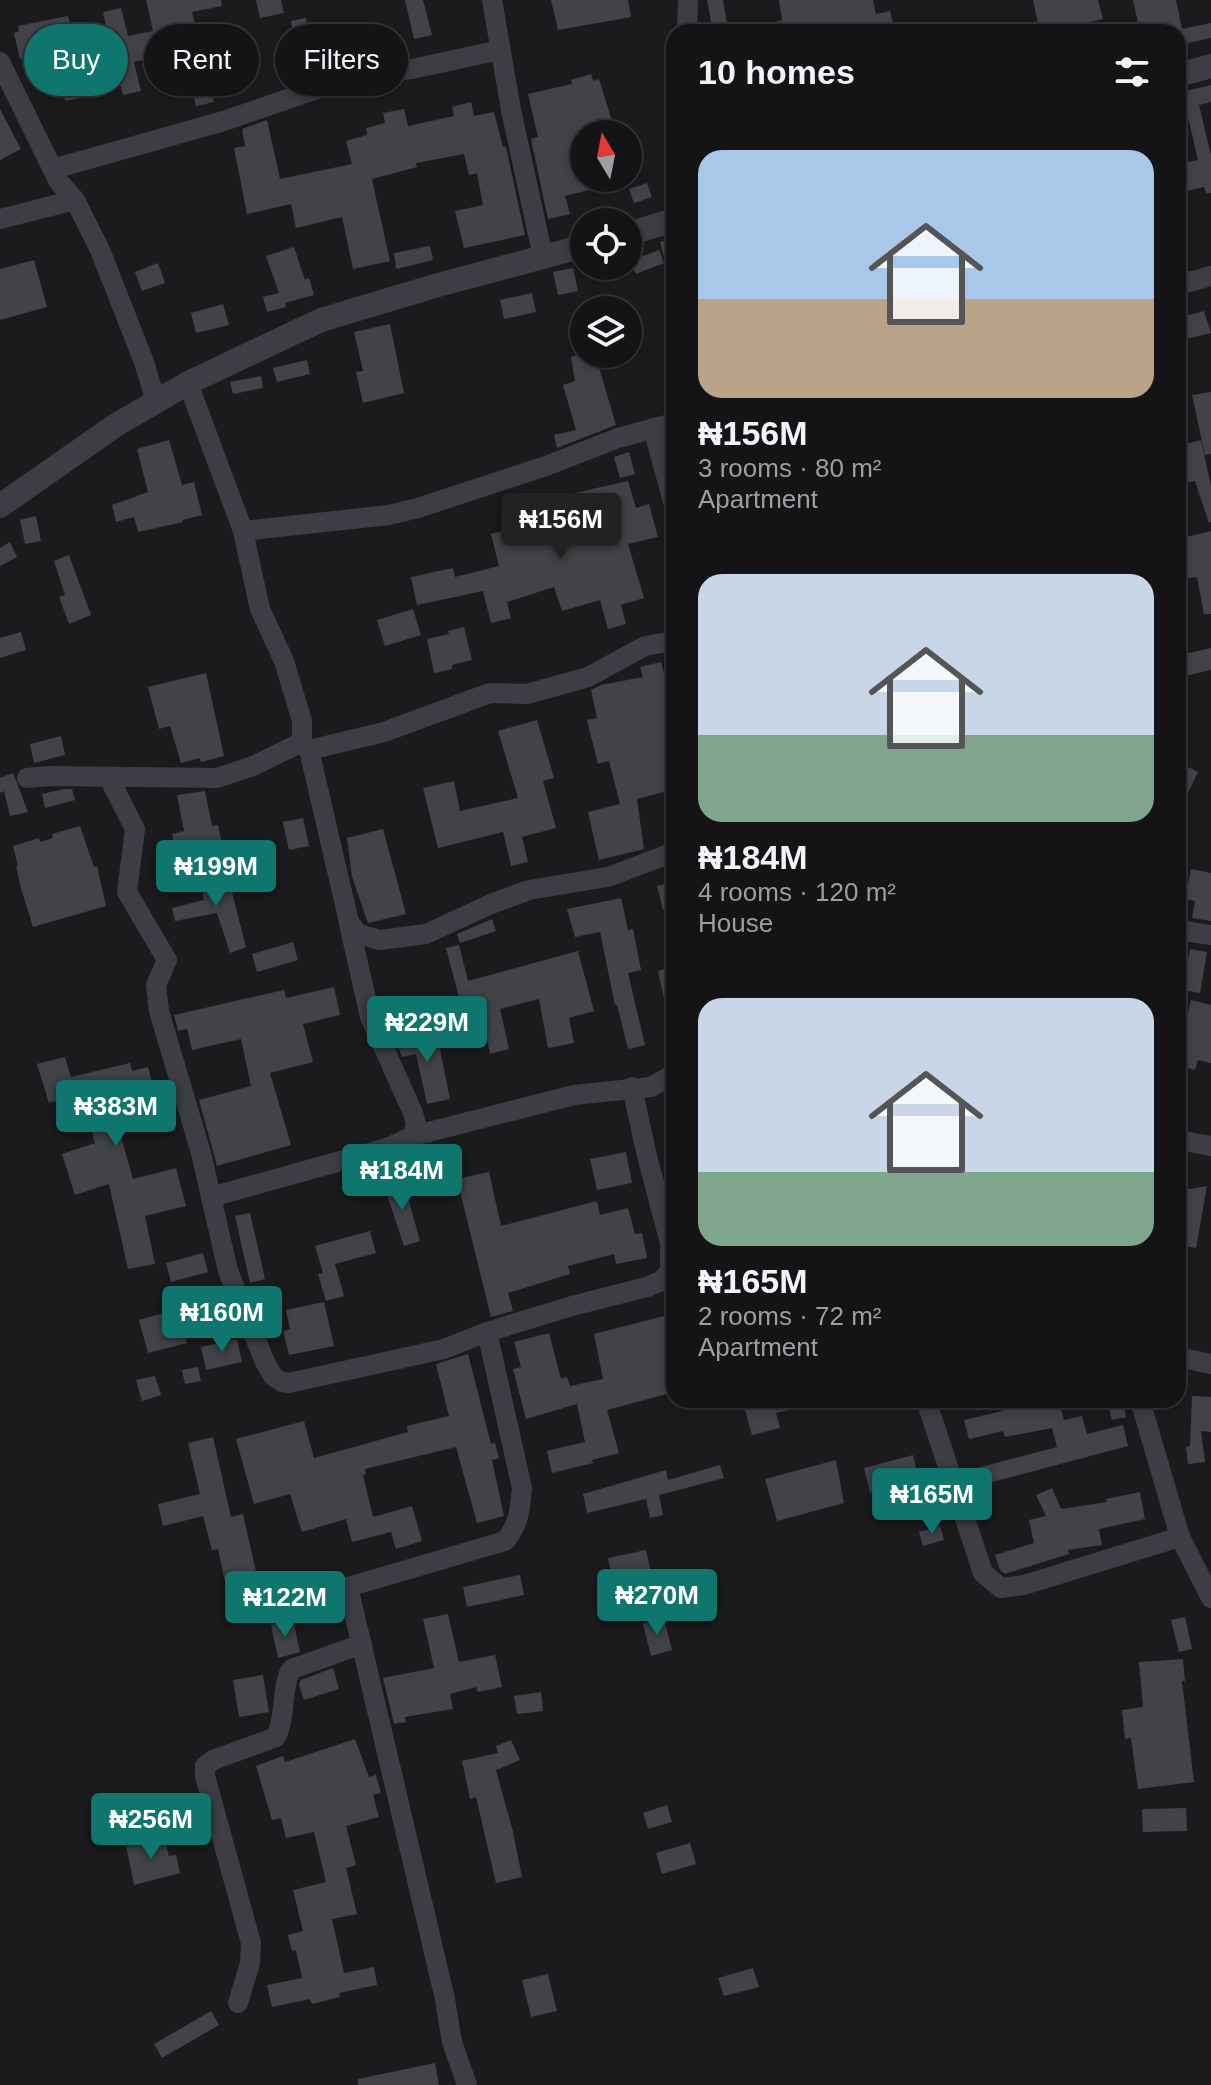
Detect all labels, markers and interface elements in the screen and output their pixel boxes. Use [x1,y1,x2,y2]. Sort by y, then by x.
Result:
chip: Buy [24,24,128,96]
chip: Rent [144,24,259,96]
chip: Filters [275,24,408,96]
icon: filters [1110,50,1154,94]
text: 10 homes [698,53,855,91]
north arrow [570,120,642,192]
map controls [570,120,642,368]
icon: home [854,202,998,346]
button: locate [570,208,642,280]
button: layers [570,296,642,368]
text: ₦156M [698,414,808,452]
text: 3 rooms · 80 m² [698,453,882,483]
text: Apartment [698,484,818,514]
pin: ₦156M [505,493,617,561]
text: ₦156M [519,504,603,534]
icon: home [854,626,998,770]
text: ₦184M [698,838,808,876]
pin: ₦199M [160,840,272,908]
text: ₦199M [174,851,258,881]
text: 4 rooms · 120 m² [698,877,896,907]
text: House [698,908,773,938]
pin: ₦229M [371,996,483,1064]
text: ₦229M [385,1007,469,1037]
icon: home [854,1050,998,1194]
pin: ₦383M [60,1080,172,1148]
text: ₦383M [74,1091,158,1121]
pin: ₦184M [346,1144,458,1212]
text: ₦184M [360,1155,444,1185]
text: ₦165M [698,1262,808,1300]
pin: ₦160M [166,1286,278,1354]
text: ₦160M [180,1297,264,1327]
text: 2 rooms · 72 m² [698,1301,882,1331]
text: Apartment [698,1332,818,1362]
pin: ₦165M [876,1468,988,1536]
text: ₦165M [890,1479,974,1509]
pin: ₦270M [601,1569,713,1637]
pin: ₦122M [229,1571,341,1639]
text: ₦270M [615,1580,699,1610]
text: ₦122M [243,1582,327,1612]
pin: ₦256M [95,1793,207,1861]
text: ₦256M [109,1804,193,1834]

